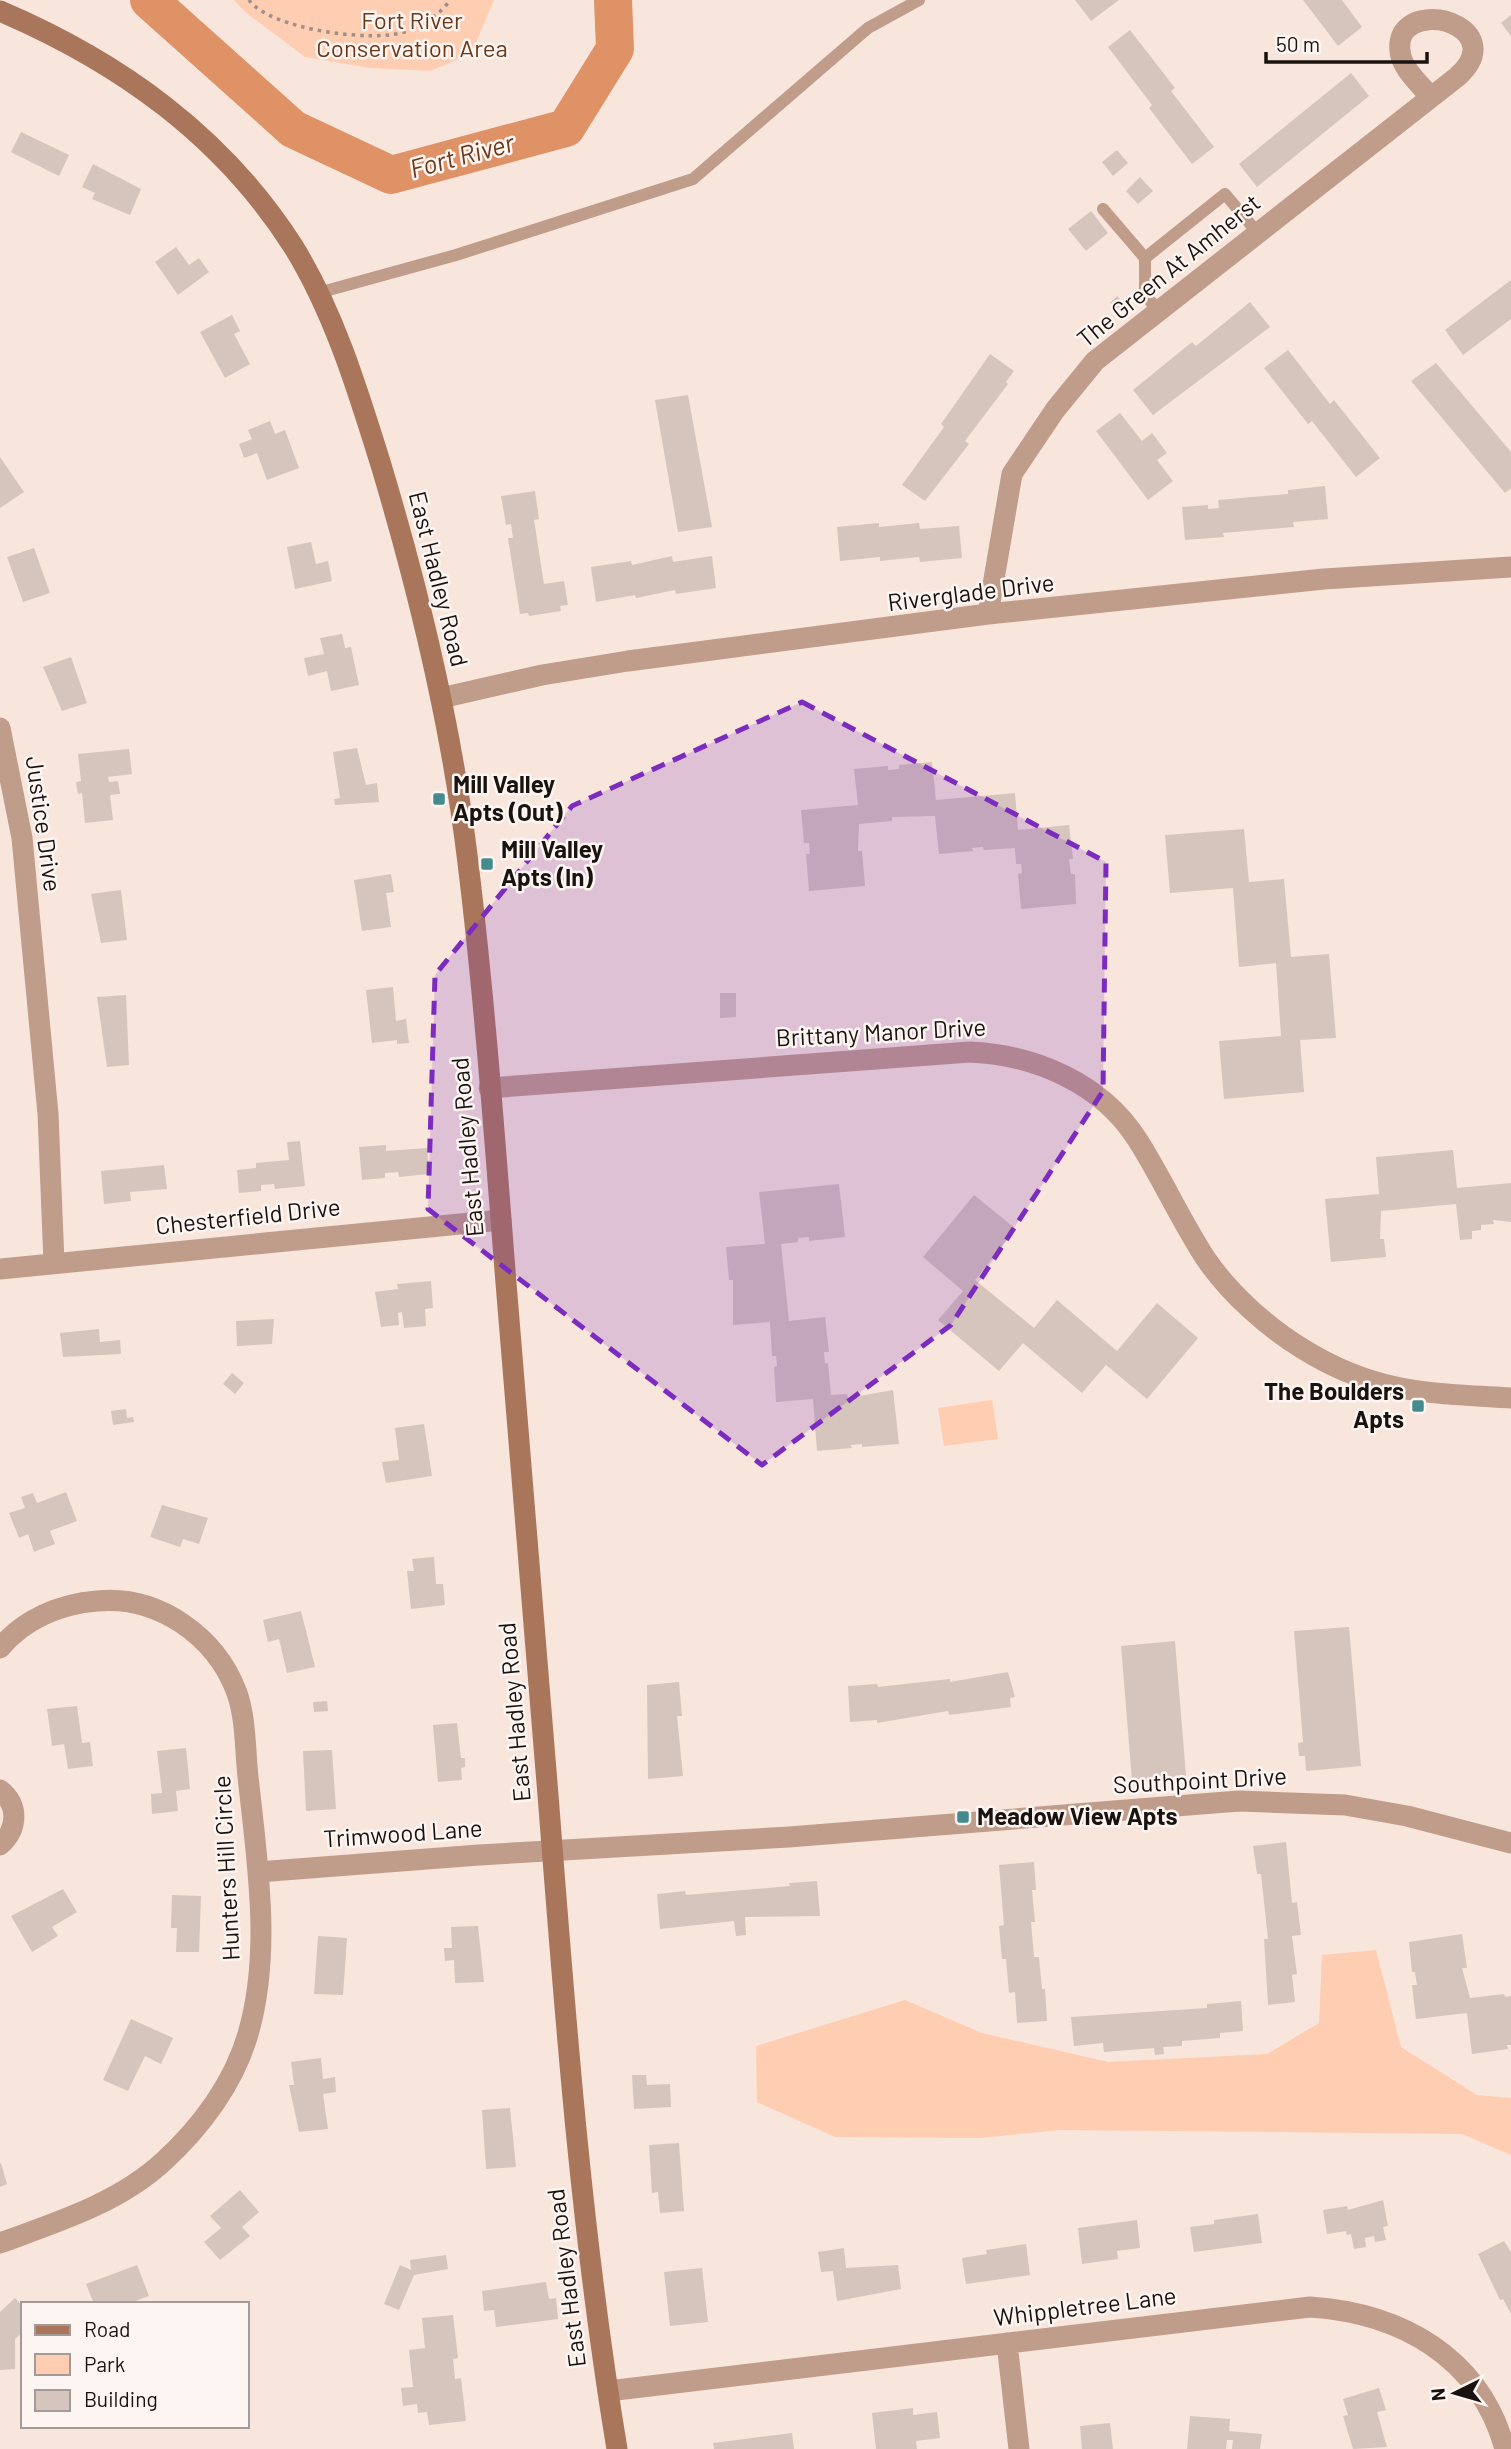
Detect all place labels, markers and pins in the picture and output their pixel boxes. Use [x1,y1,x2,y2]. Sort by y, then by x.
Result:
place label: Mill Valley Apts (Out) [453,769,563,826]
marker: Mill Valley Apts (Out) [431,791,447,807]
place label: Mill Valley Apts (In) [501,834,603,891]
marker: Mill Valley Apts (In) [479,856,495,872]
place label: The Boulders Apts [1264,1376,1404,1433]
marker: The Boulders Apts [1410,1398,1426,1414]
place label: Meadow View Apts [977,1801,1178,1830]
marker: Meadow View Apts [955,1809,971,1825]

